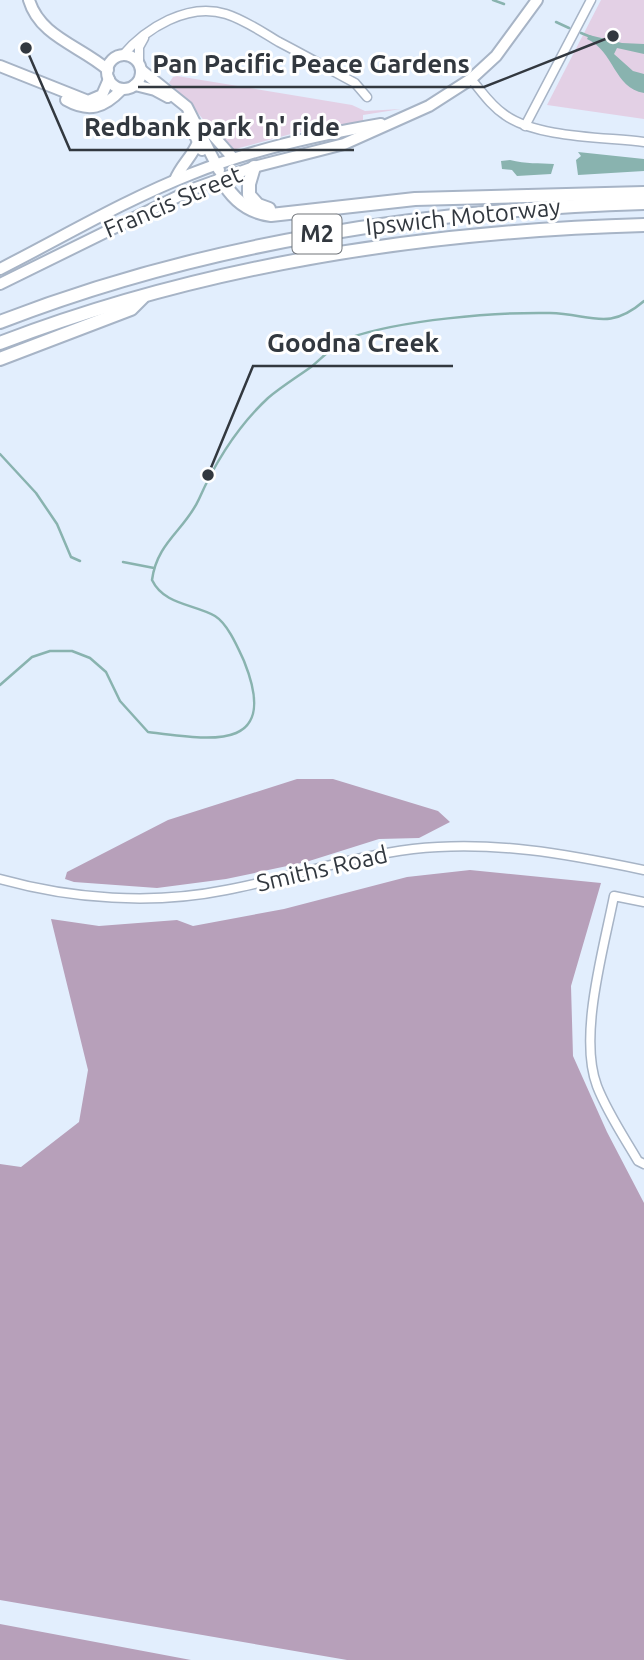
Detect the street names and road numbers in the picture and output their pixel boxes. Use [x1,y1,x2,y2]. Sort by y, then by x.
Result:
street label: Francis Street [100,160,246,243]
street label: Ipswich Motorway [364,193,562,240]
road number: M2 [292,215,342,254]
street label: Smiths Road [254,840,390,897]

